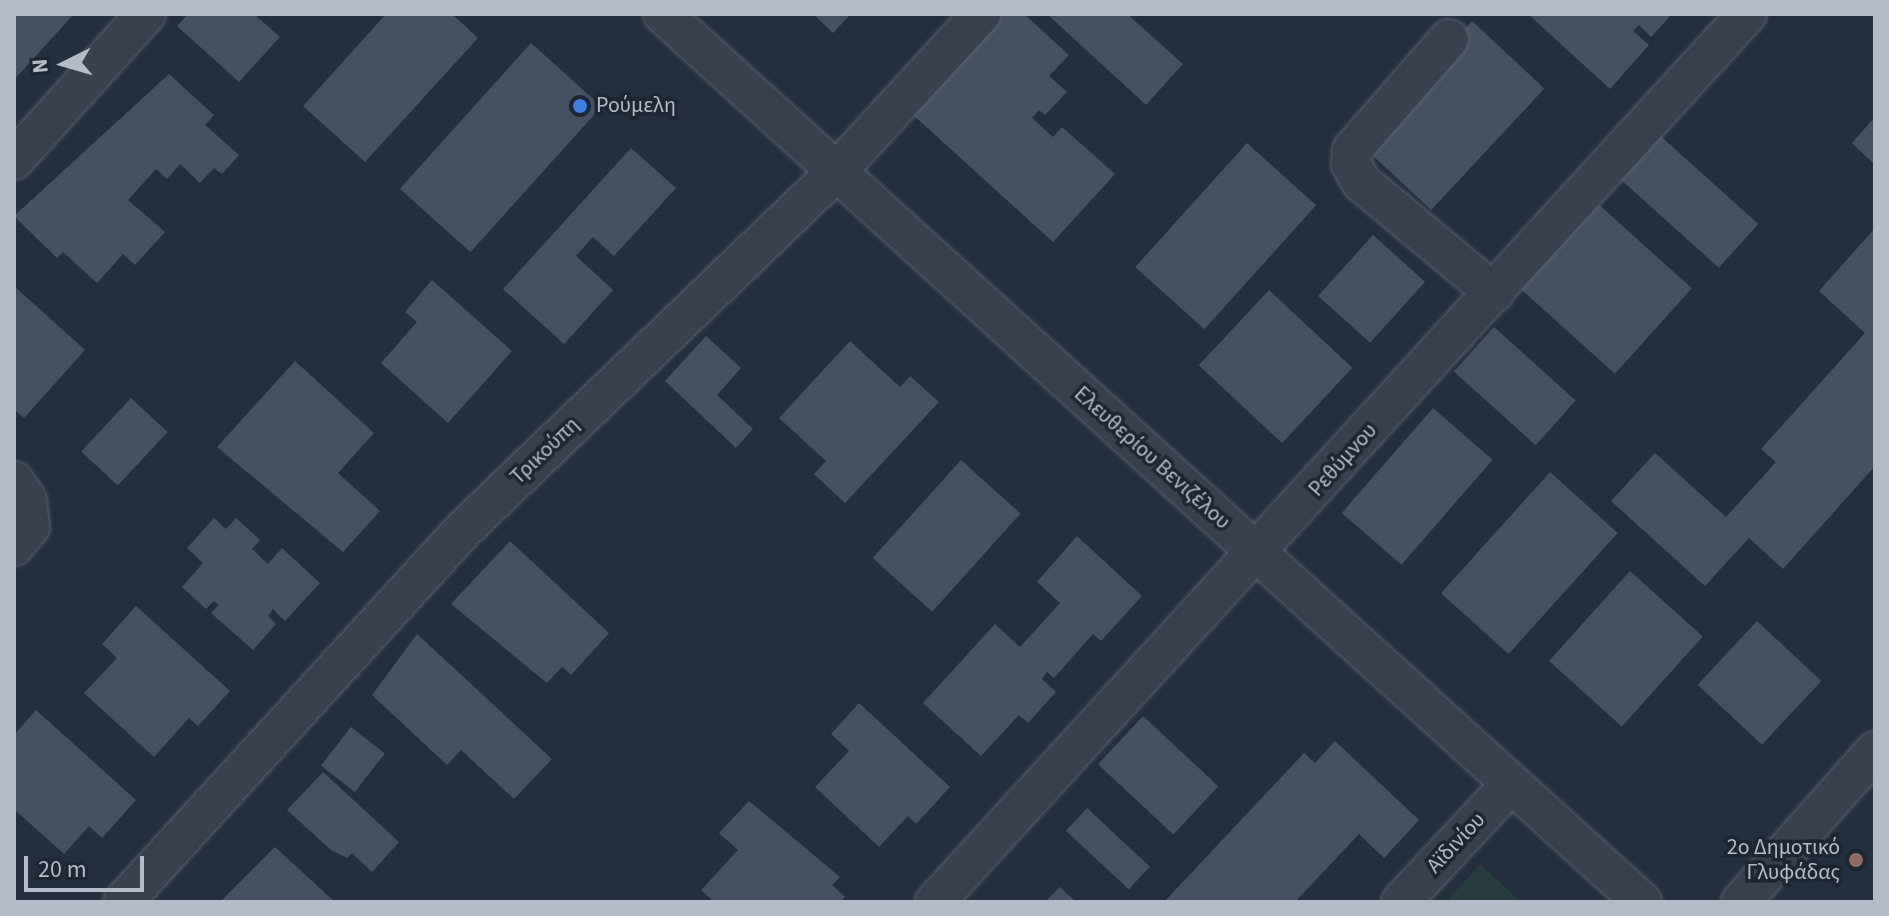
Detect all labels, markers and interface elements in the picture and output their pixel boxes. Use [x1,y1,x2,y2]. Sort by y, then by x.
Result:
north arrow [24,24,104,104]
text: N [24,57,57,75]
place label: Ρούμελη [596,93,676,119]
marker: Ρούμελη [571,97,589,115]
street label: Ελευθερίου Βενιζέλου [1068,381,1236,535]
street label: Τρικούπη [505,412,585,490]
street label: Ρεθύμνου [1303,418,1383,502]
street label: Αϊδινίου [1421,807,1491,879]
place label: 2ο Δημοτικό Γλυφάδας [1727,834,1840,886]
scale bar [28,840,148,890]
marker: 2ο Δημοτικό Γλυφάδας [1847,851,1865,869]
text: 20 m [38,852,87,887]

